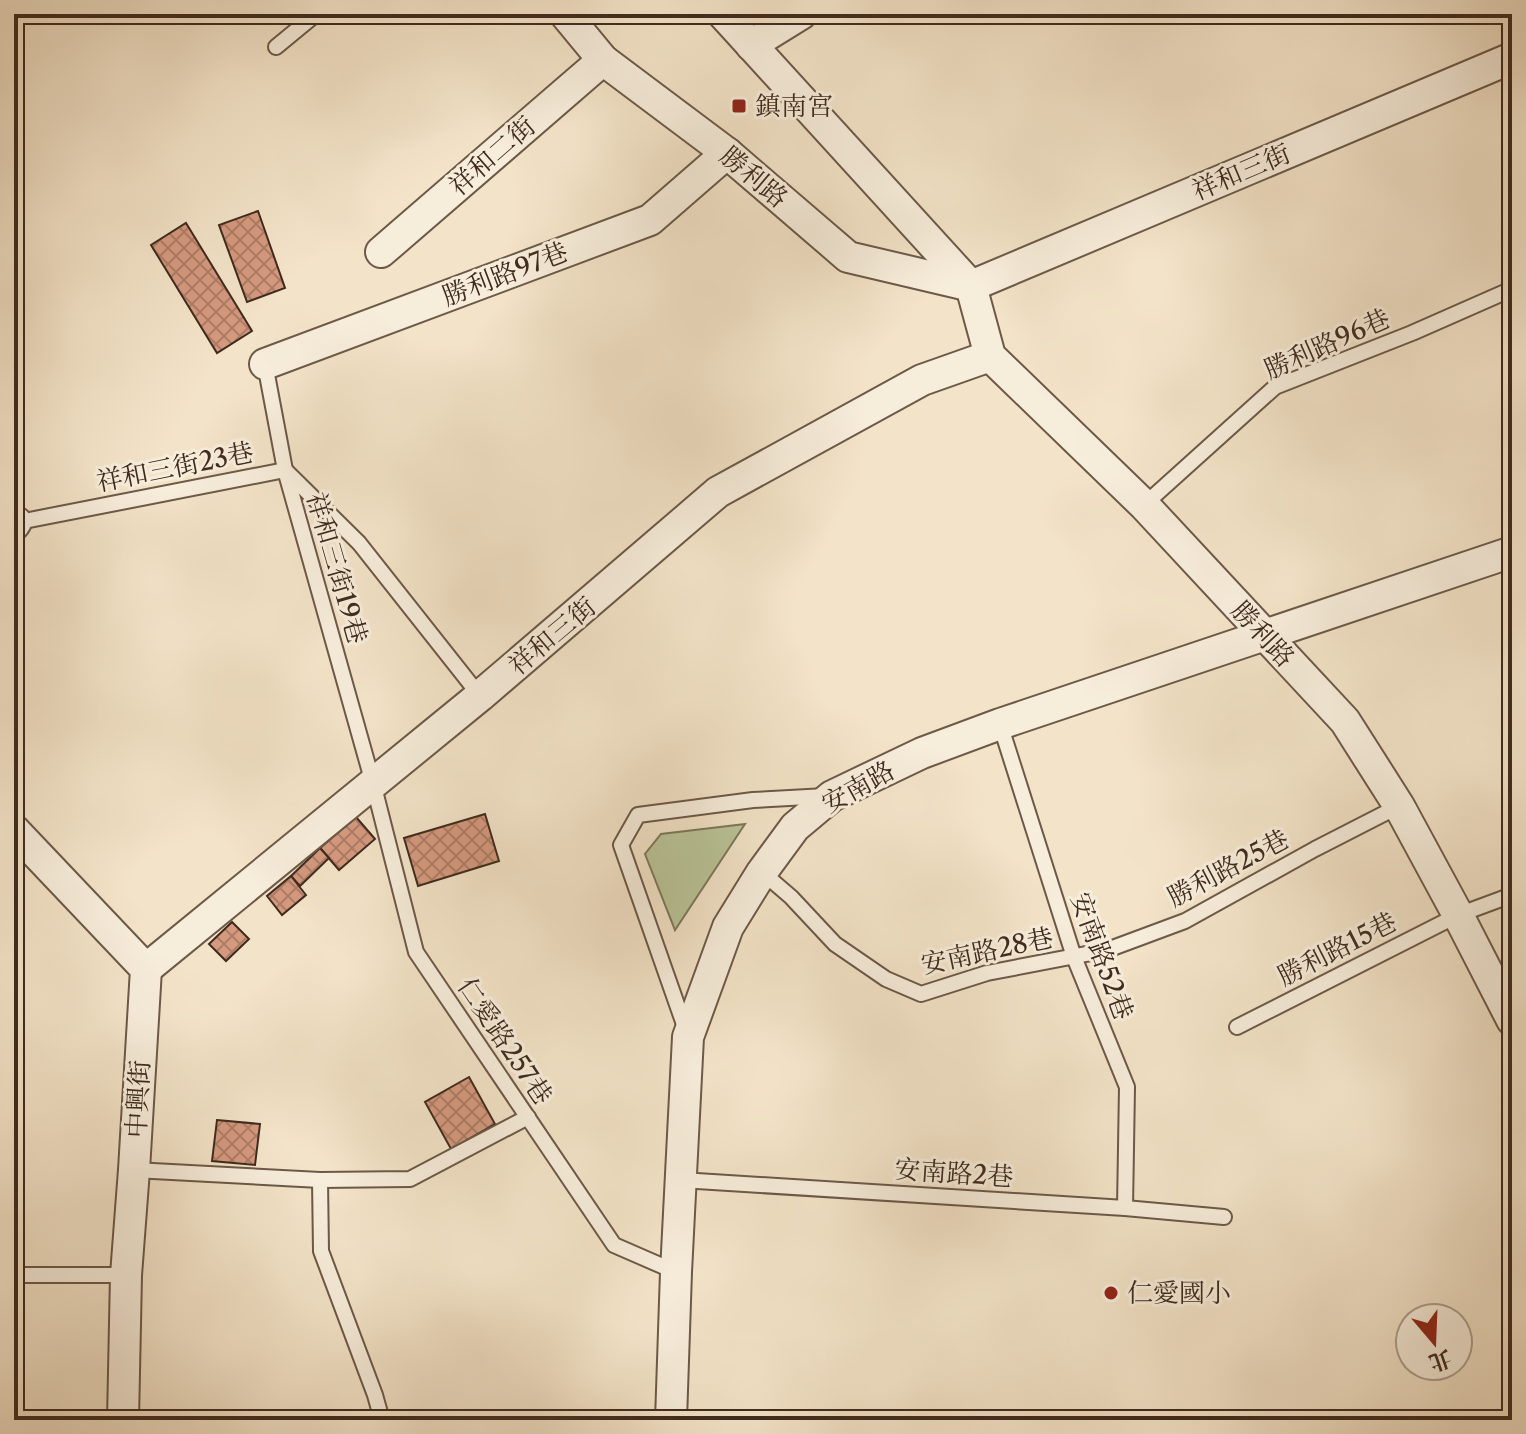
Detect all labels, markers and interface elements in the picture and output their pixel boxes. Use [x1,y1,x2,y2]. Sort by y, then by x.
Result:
place label: 鎮南宮 [755,90,833,122]
marker: 鎮南宮 [730,97,748,115]
street label: 祥和二街 [442,110,542,202]
street label: 祥和三街 [1187,137,1295,207]
street label: 勝利路 [714,140,794,214]
street label: 勝利路97巷 [438,235,572,313]
street label: 勝利路96巷 [1259,302,1395,386]
street label: 祥和三街23巷 [94,436,256,498]
street label: 祥和三街19巷 [300,489,374,647]
street label: 祥和三街 [502,590,602,682]
street label: 勝利路 [1225,595,1301,673]
street label: 安南路 [816,754,900,820]
street label: 勝利路25巷 [1162,823,1294,913]
street label: 安南路52巷 [1064,888,1140,1024]
street label: 勝利路15巷 [1272,905,1402,993]
street label: 安南路28巷 [918,921,1056,981]
street label: 仁愛路257巷 [451,972,559,1110]
street label: 中興街 [120,1059,156,1139]
street label: 安南路2巷 [894,1153,1014,1193]
place label: 仁愛國小 [1127,1277,1231,1309]
marker: 仁愛國小 [1102,1284,1120,1302]
north arrow [1394,1302,1474,1382]
text: 北 [1426,1344,1455,1377]

